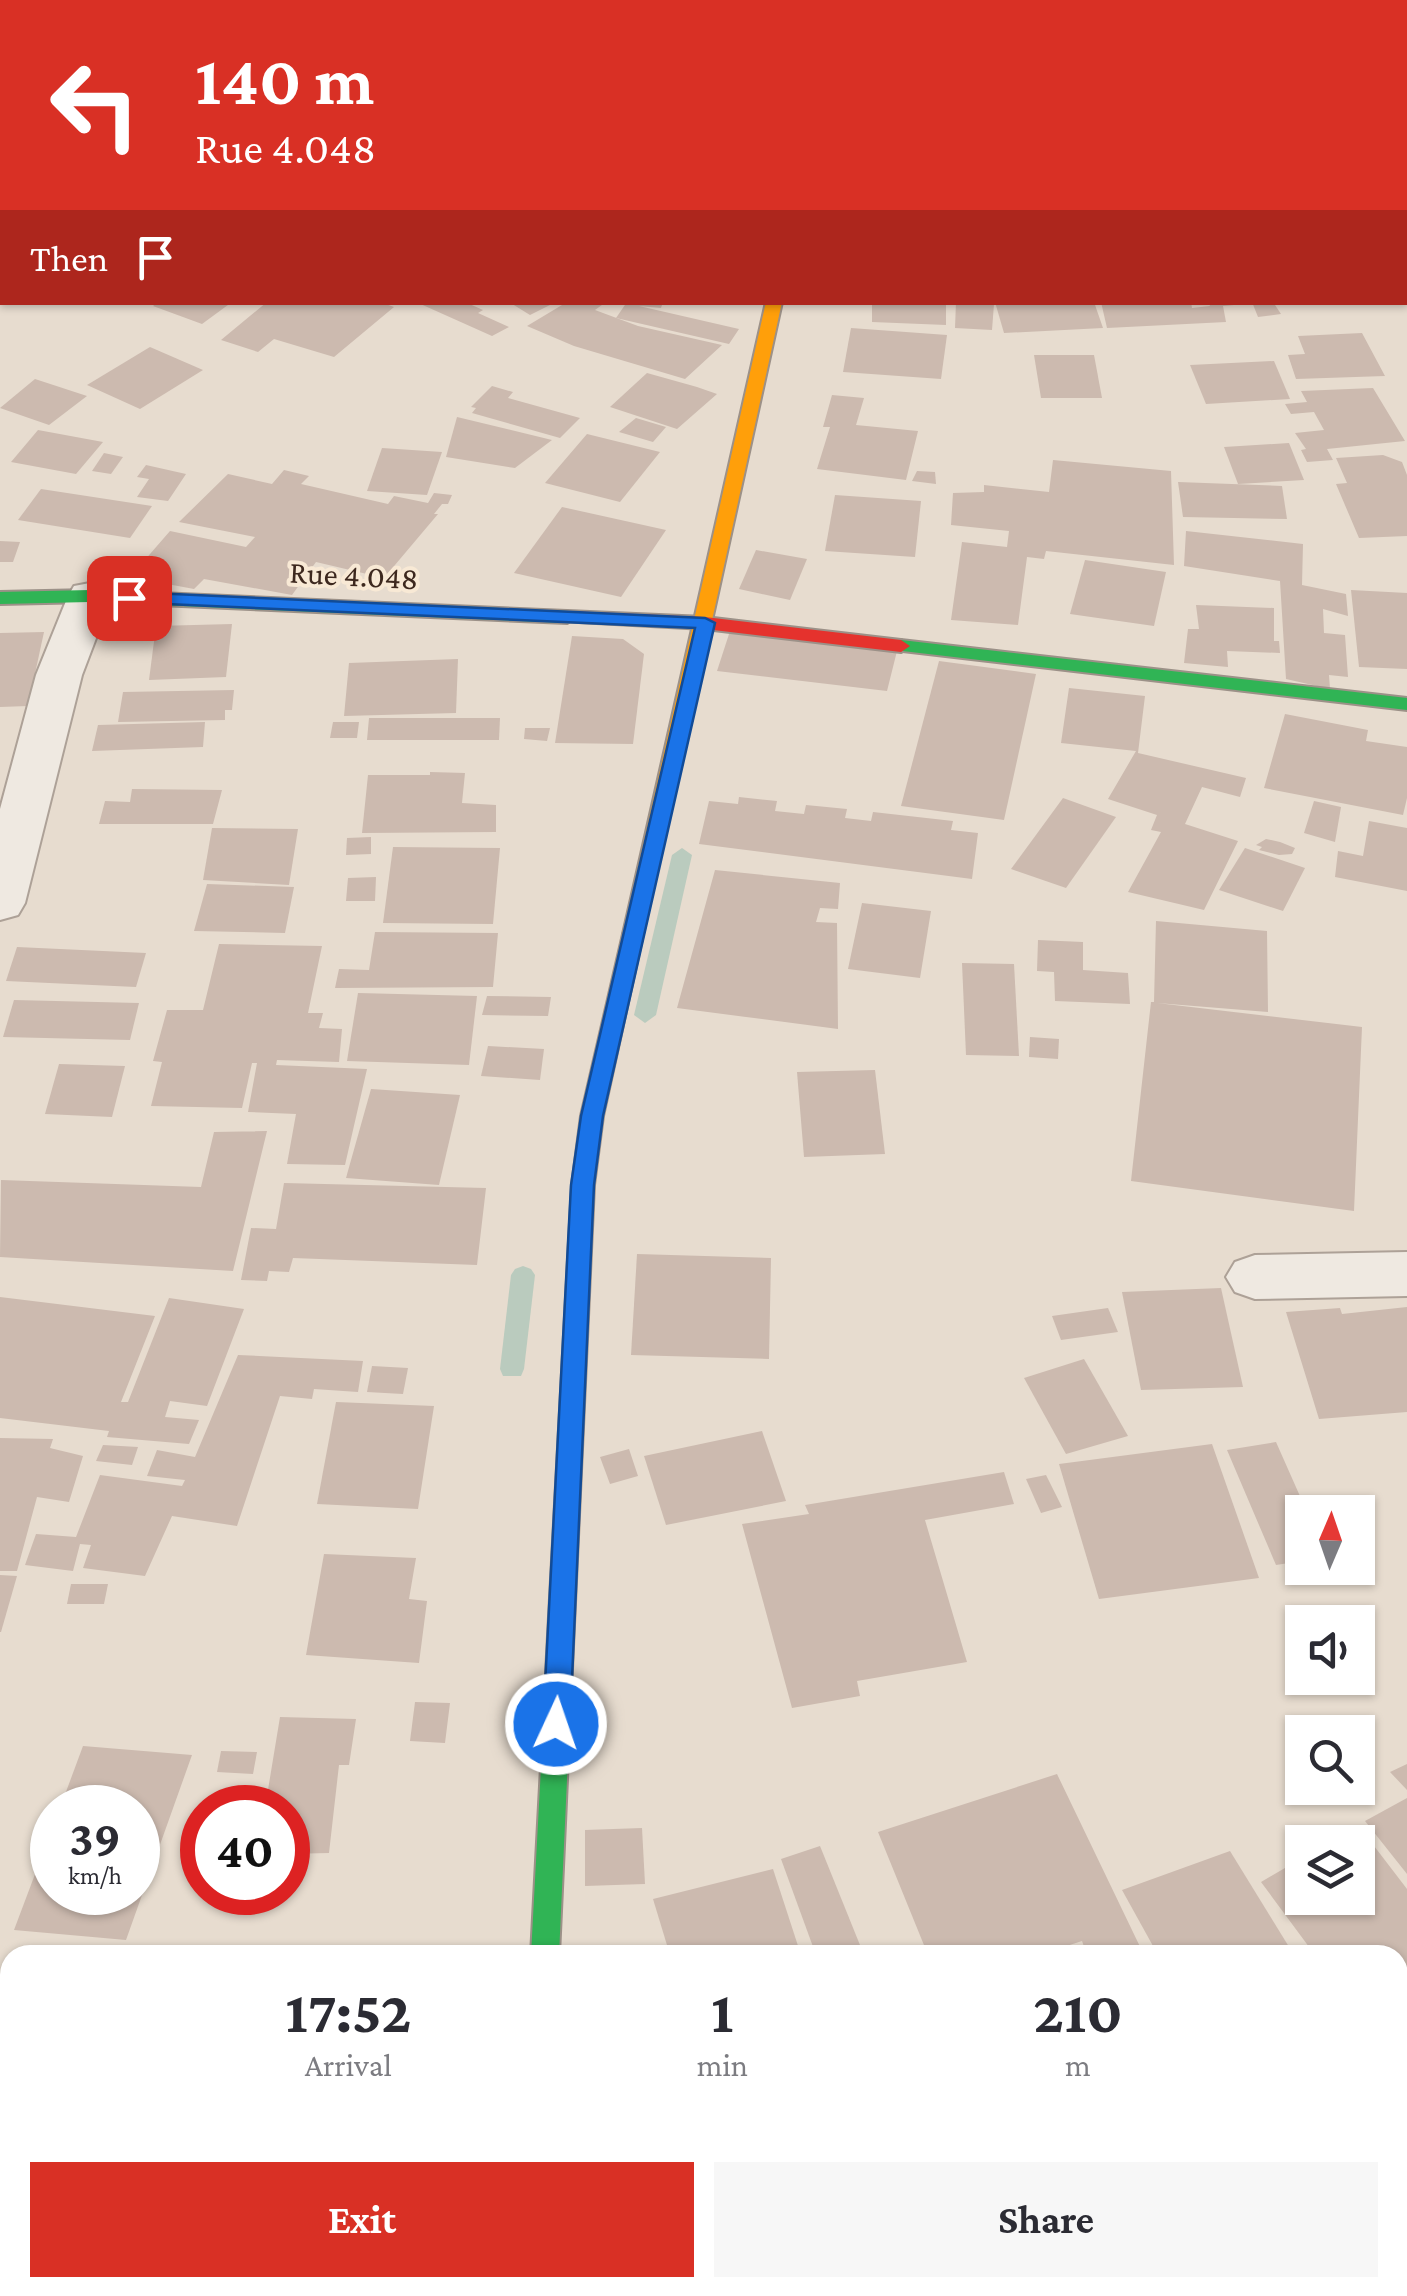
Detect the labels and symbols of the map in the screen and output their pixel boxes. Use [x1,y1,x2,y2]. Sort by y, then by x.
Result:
street label: Rue 4.048 [289,554,419,596]
pin [87,556,172,641]
north arrow [1285,1495,1375,1585]
position arrow [504,1672,608,1776]
speed limit sign: 40 [180,1785,310,1915]

